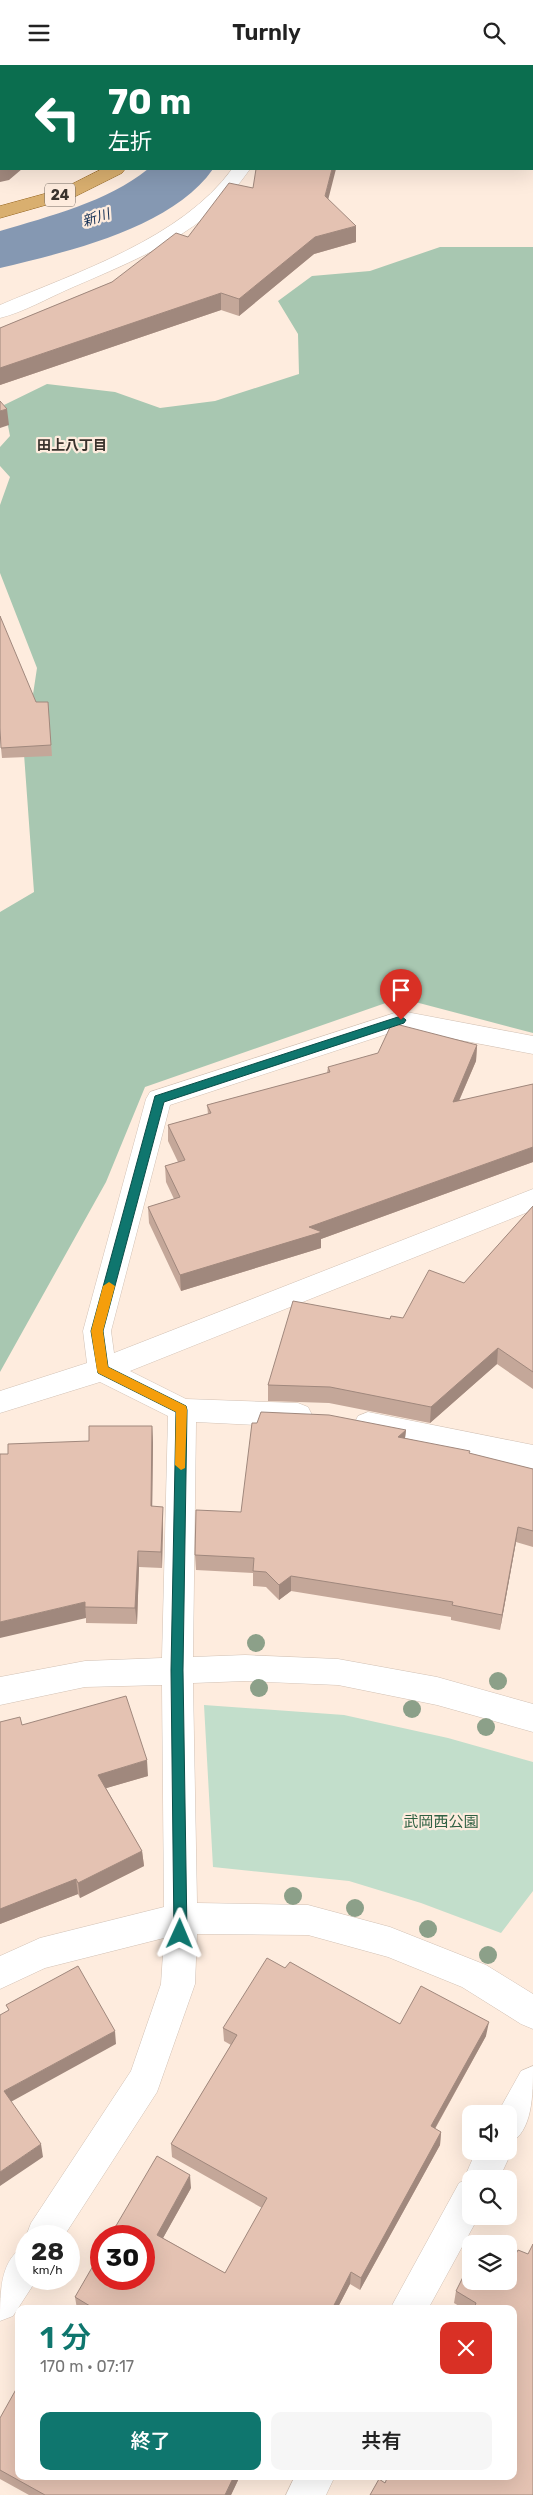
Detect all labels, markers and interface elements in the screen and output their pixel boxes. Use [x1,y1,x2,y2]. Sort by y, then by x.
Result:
icon: menu [25,19,53,47]
text: Turnly [232,19,301,46]
icon: search [480,19,508,47]
text: 70 m [108,81,191,123]
icon: left [25,85,90,150]
text: 左折 [108,128,152,155]
road number: 24 [45,183,75,207]
water label: 新川 [80,205,114,230]
district label: 田上八丁目 [37,437,107,454]
pin [380,969,422,1020]
icon: arrive [387,976,415,1004]
park label: 武岡西公園 [403,1813,479,1831]
position arrow [153,1907,205,1959]
map controls [462,2105,517,2290]
button: sound [462,2105,517,2160]
button: search [462,2170,517,2225]
speed limit sign: 30 [90,2225,155,2290]
button: layers [462,2235,517,2290]
text: 28 [31,2237,64,2266]
text: km/h [33,2263,62,2277]
text: 1 分 [40,2320,91,2356]
button: close [440,2322,492,2374]
text: 170 m · 07:17 [40,2357,134,2376]
button: 終了 [40,2412,261,2470]
button: 共有 [271,2412,492,2470]

